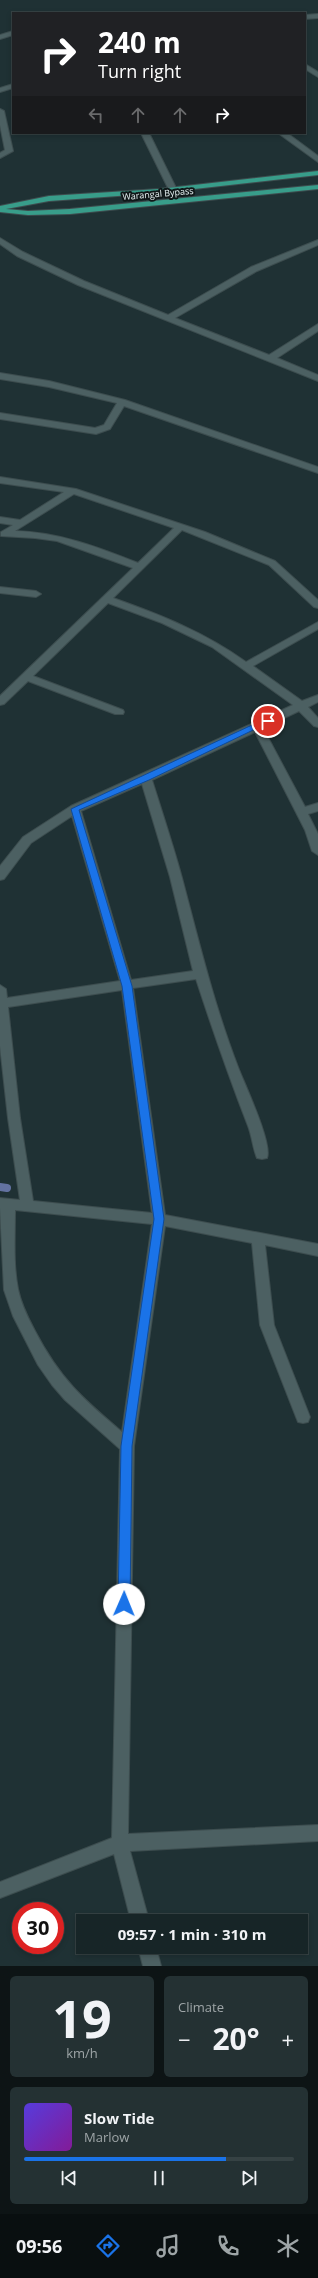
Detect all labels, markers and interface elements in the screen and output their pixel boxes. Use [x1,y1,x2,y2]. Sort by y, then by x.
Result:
text: 240 m [98,23,181,61]
icon: right [32,28,84,80]
text: Turn right [98,59,181,83]
icon: left [85,104,107,126]
icon: ahead [127,104,149,126]
icon: ahead [169,104,191,126]
icon: right [211,104,233,126]
street label: Warangal Bypass [122,184,194,203]
pin [251,704,285,738]
icon: arrive [257,710,279,732]
position arrow [103,1583,145,1625]
speed limit sign: 30 [12,1902,64,1954]
text: 09:57 · 1 min · 310 m [118,1924,266,1944]
text: 19 [52,1982,112,2053]
text: Climate [178,1998,224,2016]
text: 20° [212,2018,260,2059]
text: − [178,2024,191,2054]
text: + [281,2024,294,2054]
text: km/h [66,2044,98,2062]
text: Slow Tide [84,2108,154,2128]
text: Marlow [84,2128,129,2146]
icon: previous [58,2167,80,2189]
icon: pause [148,2167,170,2189]
icon: next [238,2167,260,2189]
icon: directions [94,2232,122,2260]
icon: music [154,2232,182,2260]
icon: phone [214,2232,242,2260]
icon: climate [274,2232,302,2260]
text: 09:56 [16,2234,62,2258]

